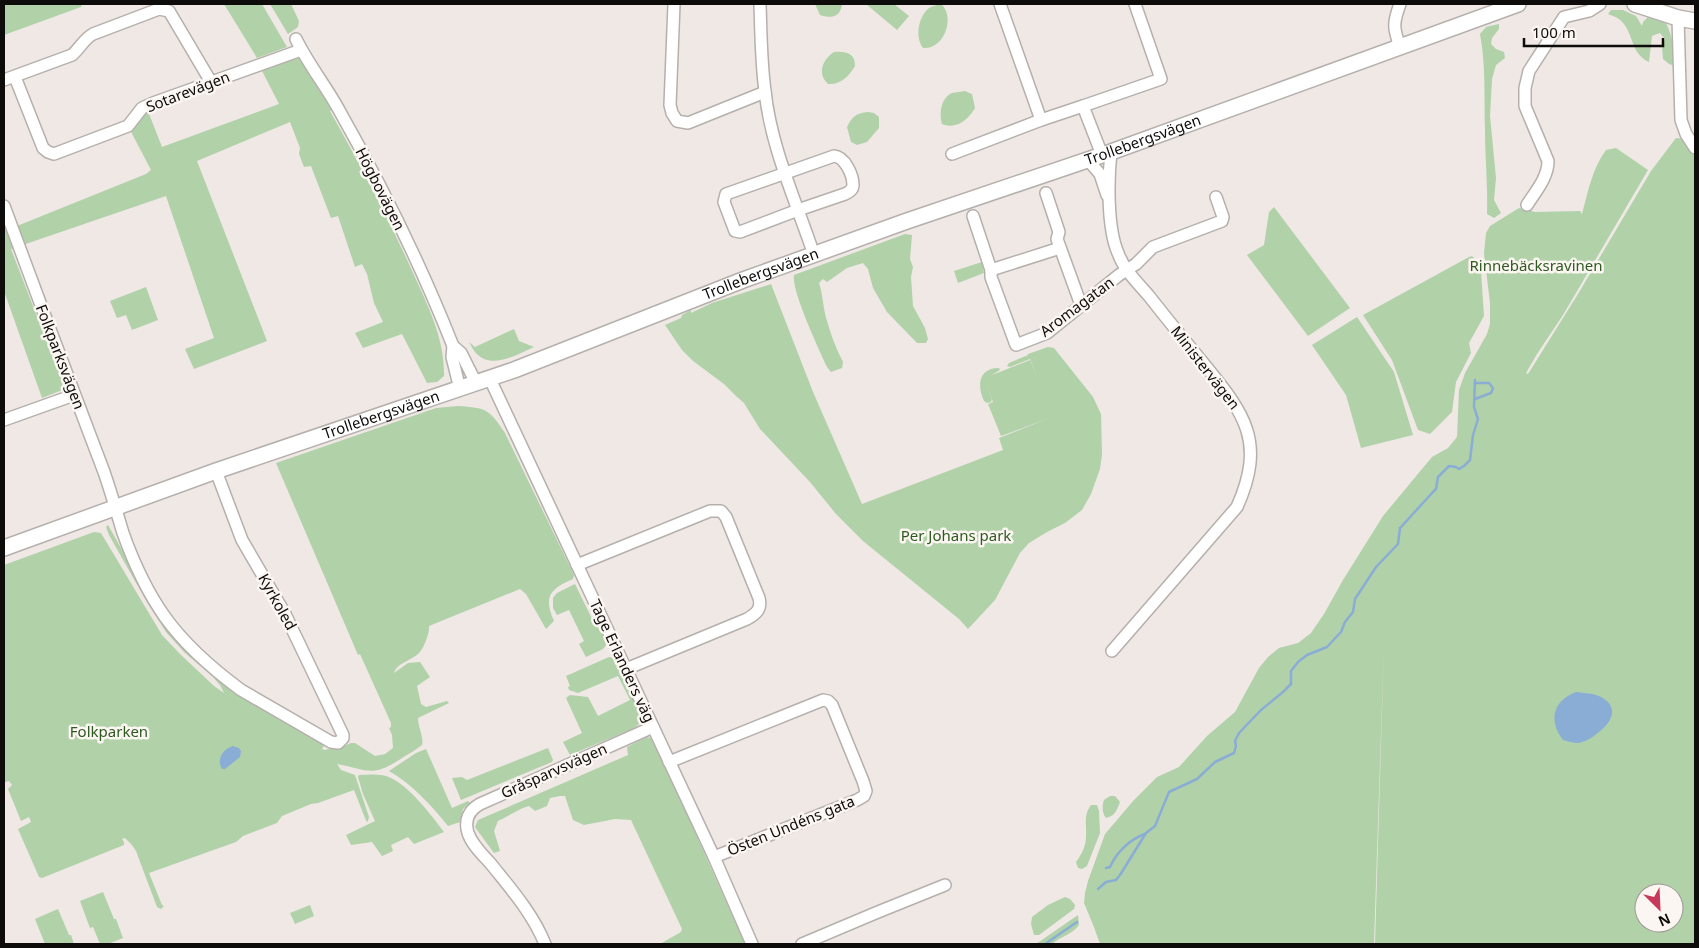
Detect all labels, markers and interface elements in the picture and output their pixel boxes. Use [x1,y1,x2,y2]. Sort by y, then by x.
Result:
scale bar [1524,15,1663,47]
text: 100 m [1532,22,1576,42]
street label: Sotarevägen [143,66,232,116]
street label: Trollebergsvägen [1082,109,1203,169]
street label: Högbovägen [351,144,410,233]
street label: Trollebergsvägen [700,243,821,304]
park label: Rinnebäcksravinen [1469,255,1603,275]
street label: Aromagatan [1035,272,1117,341]
street label: Folkparksvägen [32,301,90,412]
street label: Ministervägen [1167,321,1245,413]
street label: Trollebergsvägen [320,385,442,443]
park label: Per Johans park [901,525,1011,545]
street label: Kyrkoled [254,570,302,633]
street label: Tage Erlanders väg [586,596,660,725]
park label: Folkparken [70,721,148,741]
street label: Gråsparvsvägen [497,738,610,802]
street label: Östen Undéns gata [724,790,857,860]
north arrow [1634,883,1684,933]
text: N [1655,909,1674,931]

